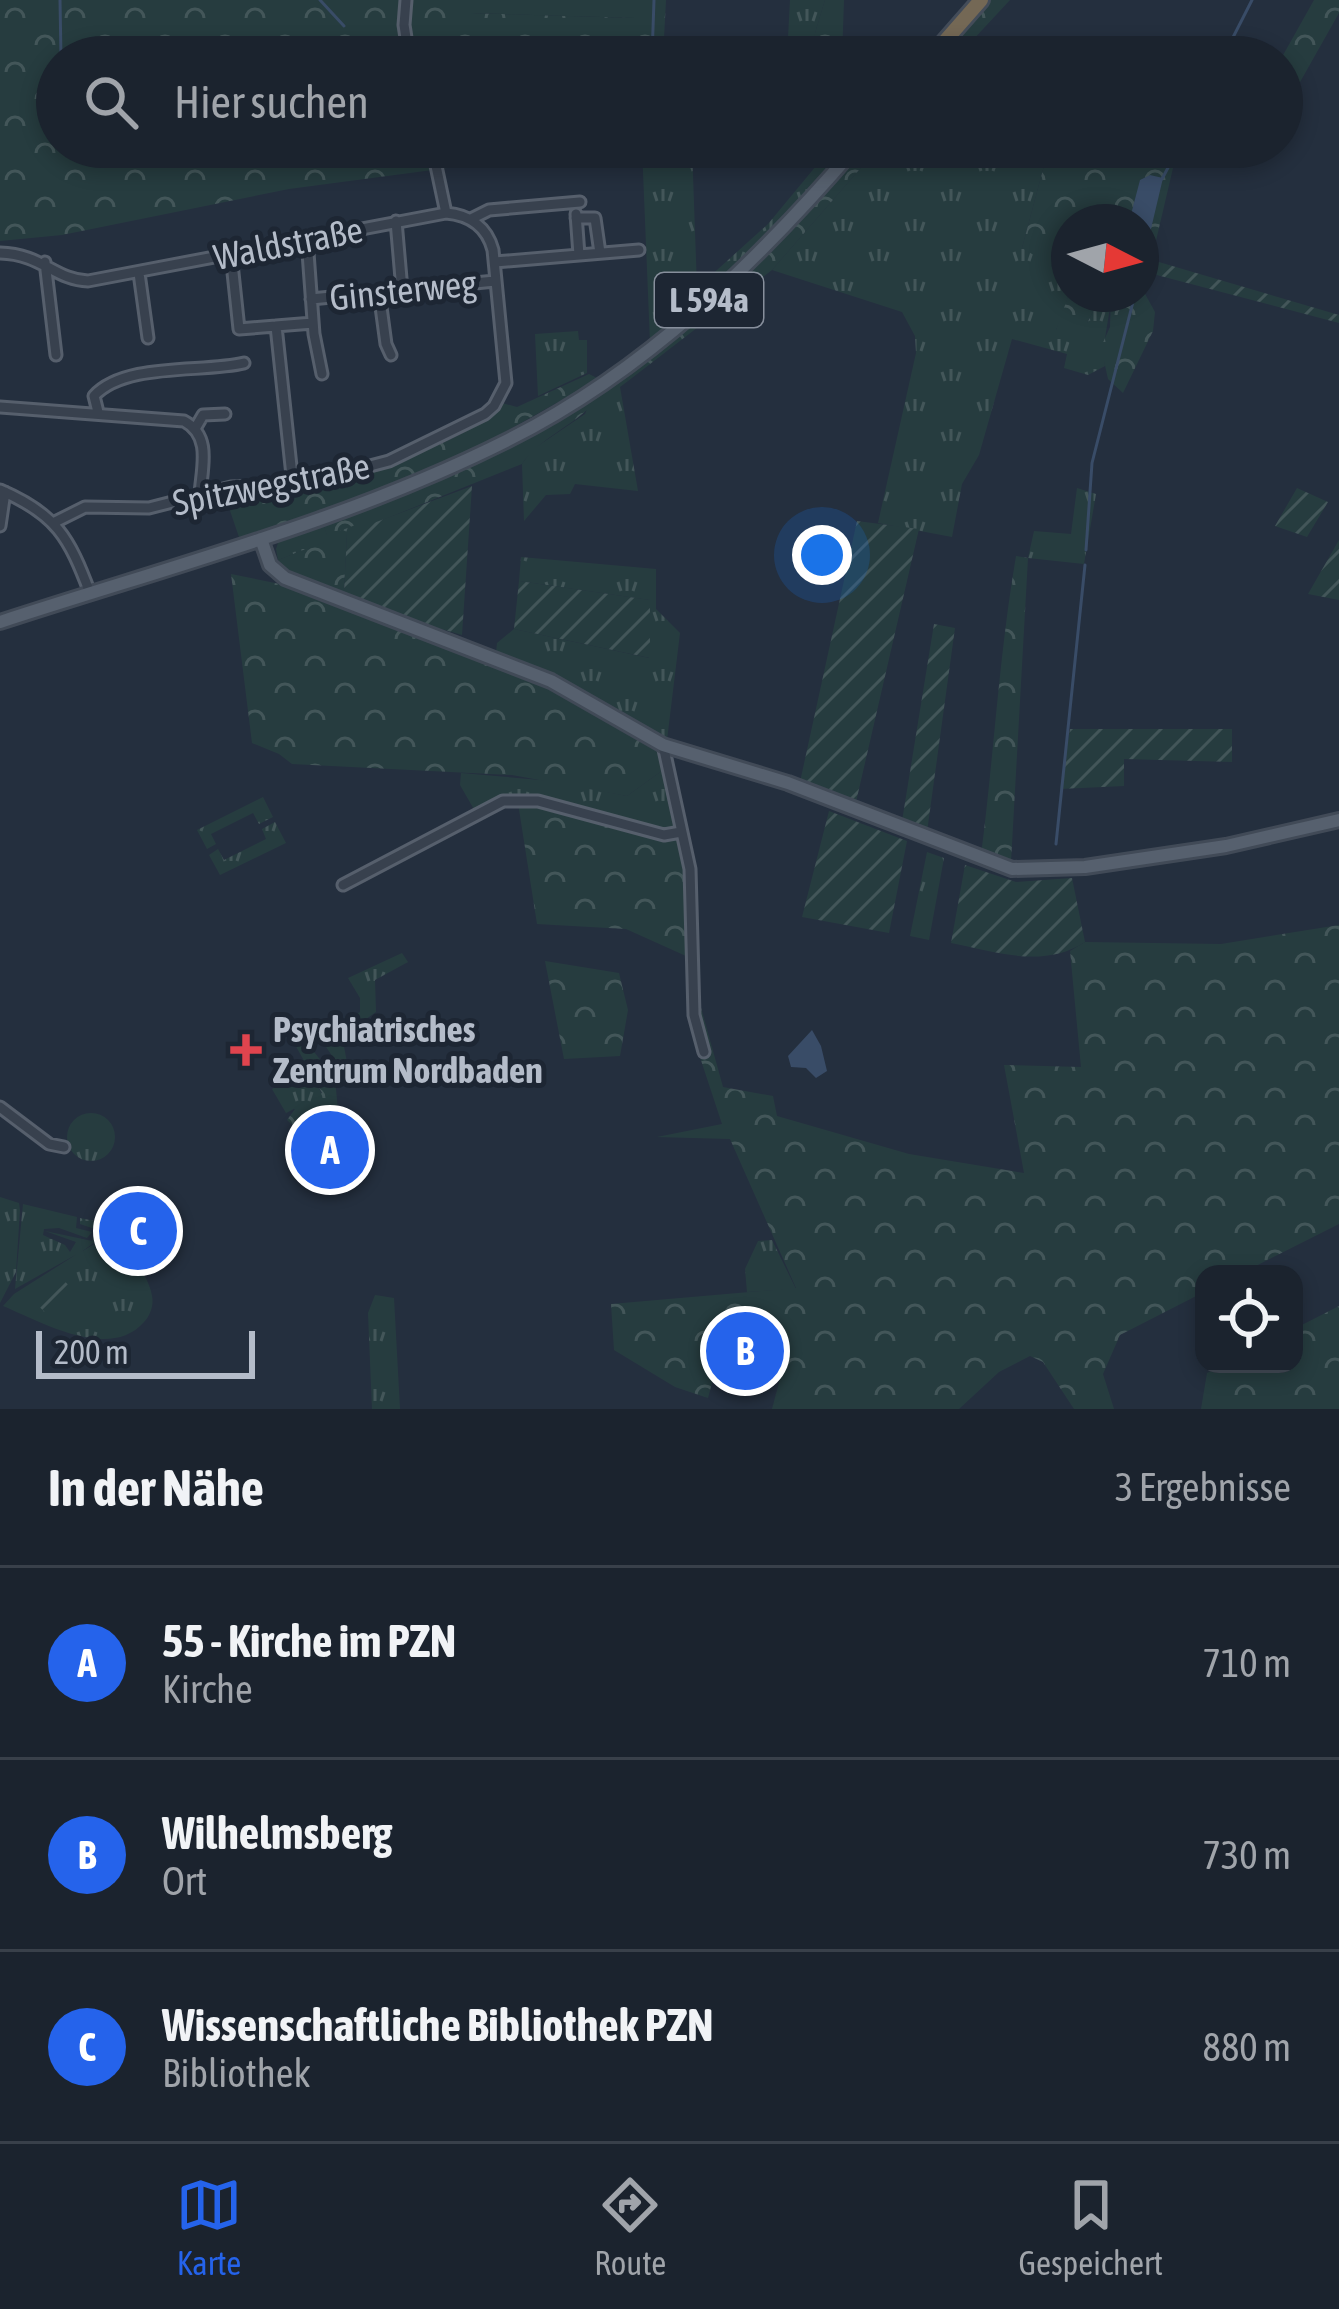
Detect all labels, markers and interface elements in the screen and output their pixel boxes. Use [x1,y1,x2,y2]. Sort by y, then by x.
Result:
search box [36,36,1303,168]
icon: search [78,69,144,135]
text: Hier suchen [174,76,369,128]
north arrow [1051,204,1159,312]
street label: Waldstraße [210,208,366,278]
street label: Ginsterweg [327,261,479,319]
road number: L 594a [655,273,763,327]
street label: Spitzwegstraße [169,444,373,524]
your location [792,525,852,585]
place label: Psychiatrisches Zentrum Nordbaden [273,1008,543,1091]
marker: Psychiatrisches Zentrum Nordbaden [230,1034,262,1066]
pin: A [291,1105,369,1195]
pin: C [99,1186,177,1276]
map controls [1195,1265,1303,1373]
button: locate [1195,1265,1303,1373]
pin: B [706,1306,784,1396]
scale bar [36,1325,255,1378]
text: 200 m [54,1333,129,1371]
text: In der Nähe [48,1458,264,1517]
text: 3 Ergebnisse [1115,1465,1291,1509]
text: 55 - Kirche im PZN [162,1615,456,1667]
text: A [77,1641,97,1685]
text: 710 m [1203,1641,1291,1685]
text: Kirche [162,1667,253,1711]
text: Wilhelmsberg [162,1807,392,1859]
text: B [78,1833,96,1877]
text: 730 m [1203,1833,1291,1877]
text: Ort [162,1859,207,1903]
text: Wissenschaftliche Bibliothek PZN [162,1999,713,2051]
text: C [78,2025,96,2069]
text: 880 m [1203,2025,1291,2069]
text: Bibliothek [162,2051,311,2095]
tab: Karte [176,2172,242,2282]
tab: Route [594,2172,666,2282]
tab: Gespeichert [1018,2172,1163,2282]

